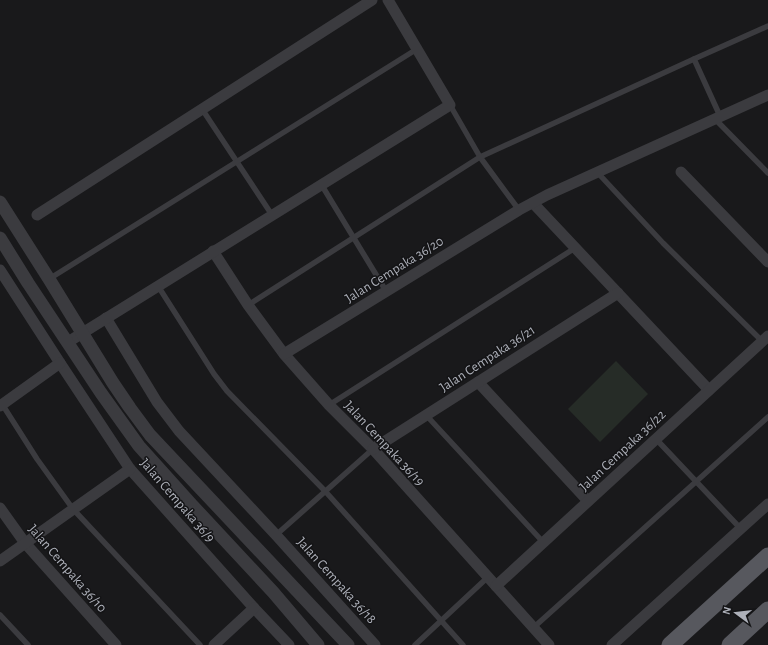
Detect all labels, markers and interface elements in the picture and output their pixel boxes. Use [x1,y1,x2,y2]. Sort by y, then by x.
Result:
street label: Jalan Cempaka 36/20 [343,234,446,306]
street label: Jalan Cempaka 36/21 [437,323,538,395]
street label: Jalan Cempaka 36/19 [341,398,427,489]
street label: Jalan Cempaka 36/22 [577,407,668,494]
street label: Jalan Cempaka 36/9 [137,456,217,545]
street label: Jalan Cempaka 36/10 [25,522,109,615]
street label: Jalan Cempaka 36/18 [294,535,379,627]
north arrow [716,593,756,633]
text: N [721,605,733,616]

